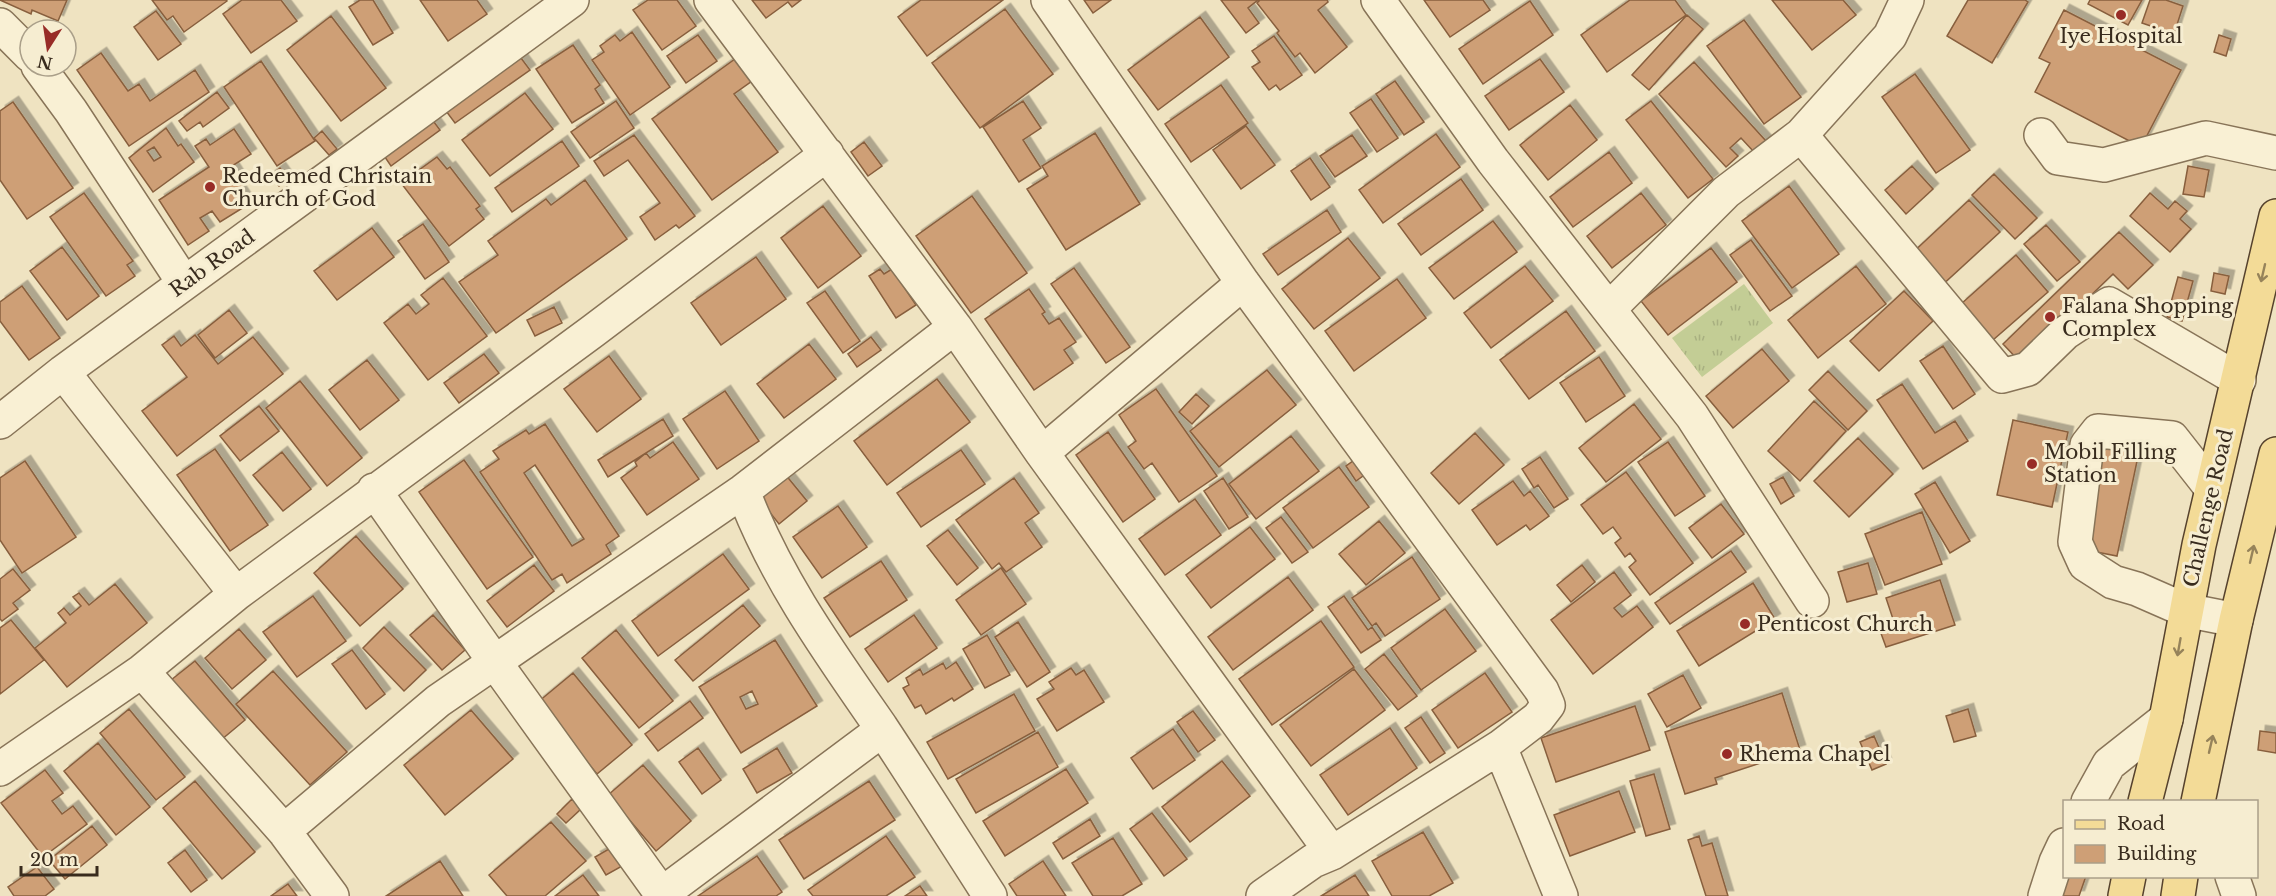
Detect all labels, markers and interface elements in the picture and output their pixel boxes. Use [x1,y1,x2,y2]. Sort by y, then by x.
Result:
marker: Iye Hospital [2114,8,2128,22]
north arrow [18,18,78,78]
place label: Iye Hospital [2060,24,2182,48]
text: N [35,51,54,74]
place label: Redeemed Christain Church of God [222,164,432,211]
marker: Redeemed Christain Church of God [203,180,217,194]
street label: Rab Road [165,224,259,302]
one-way arrow [2257,262,2268,282]
place label: Falana Shopping Complex [2062,294,2234,341]
marker: Falana Shopping Complex [2043,310,2057,324]
street label: Challenge Road [2178,427,2238,589]
place label: Mobil Filling Station [2044,440,2177,487]
marker: Mobil Filling Station [2025,457,2039,471]
one-way arrow [2246,545,2258,564]
place label: Penticost Church [1757,612,1933,636]
marker: Penticost Church [1738,617,1752,631]
one-way arrow [2173,637,2184,656]
one-way arrow [2205,735,2217,754]
place label: Rhema Chapel [1739,742,1890,766]
marker: Rhema Chapel [1720,747,1734,761]
legend [2063,800,2258,878]
text: Road [2117,813,2165,835]
scale bar [21,839,98,877]
text: Building [2117,843,2196,865]
text: 20 m [30,849,78,871]

